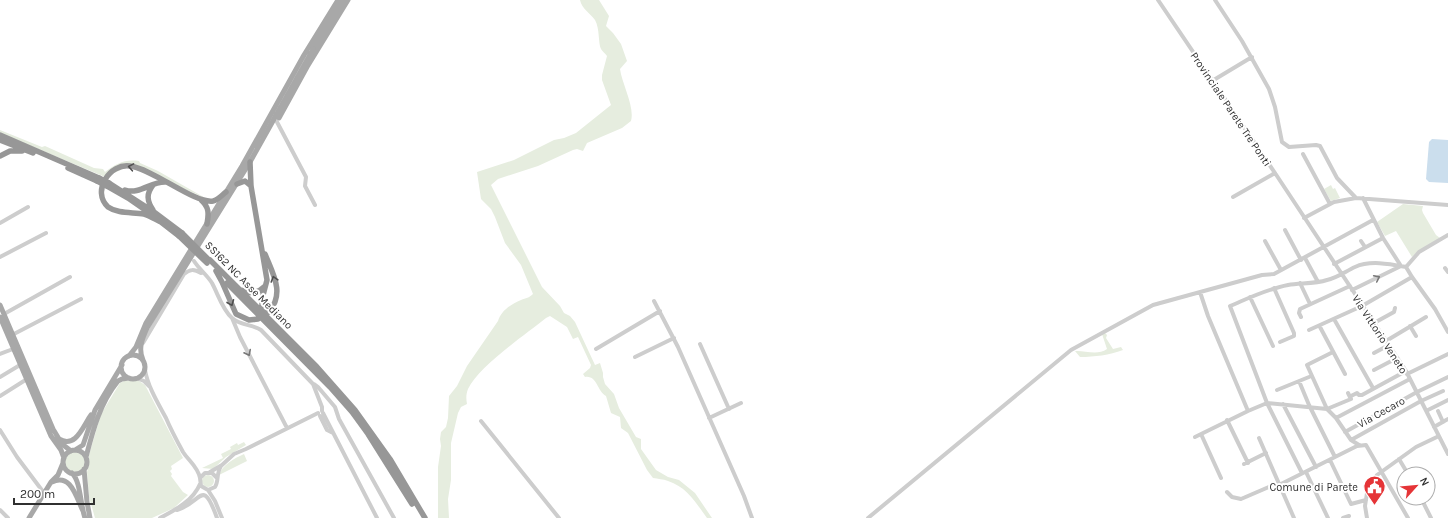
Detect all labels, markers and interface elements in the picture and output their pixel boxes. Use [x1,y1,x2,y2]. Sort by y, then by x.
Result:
street label: Provinciale Parete Tre Ponti [1187,50,1274,169]
one-way arrow [128,163,134,171]
street label: SS162 NC Asse Mediano [202,239,295,332]
one-way arrow [1372,275,1380,283]
one-way arrow [271,276,279,283]
street label: Via Vittorio Veneto [1349,292,1410,376]
one-way arrow [226,300,234,307]
one-way arrow [243,349,251,356]
street label: Via Cecaro [1355,394,1407,431]
north arrow [1396,466,1436,506]
public building icon: Comune di Parete [1361,474,1387,507]
text: N [1417,475,1432,488]
scale bar [14,480,94,506]
place label: Comune di Parete [1269,481,1358,494]
text: 200 m [20,487,55,501]

